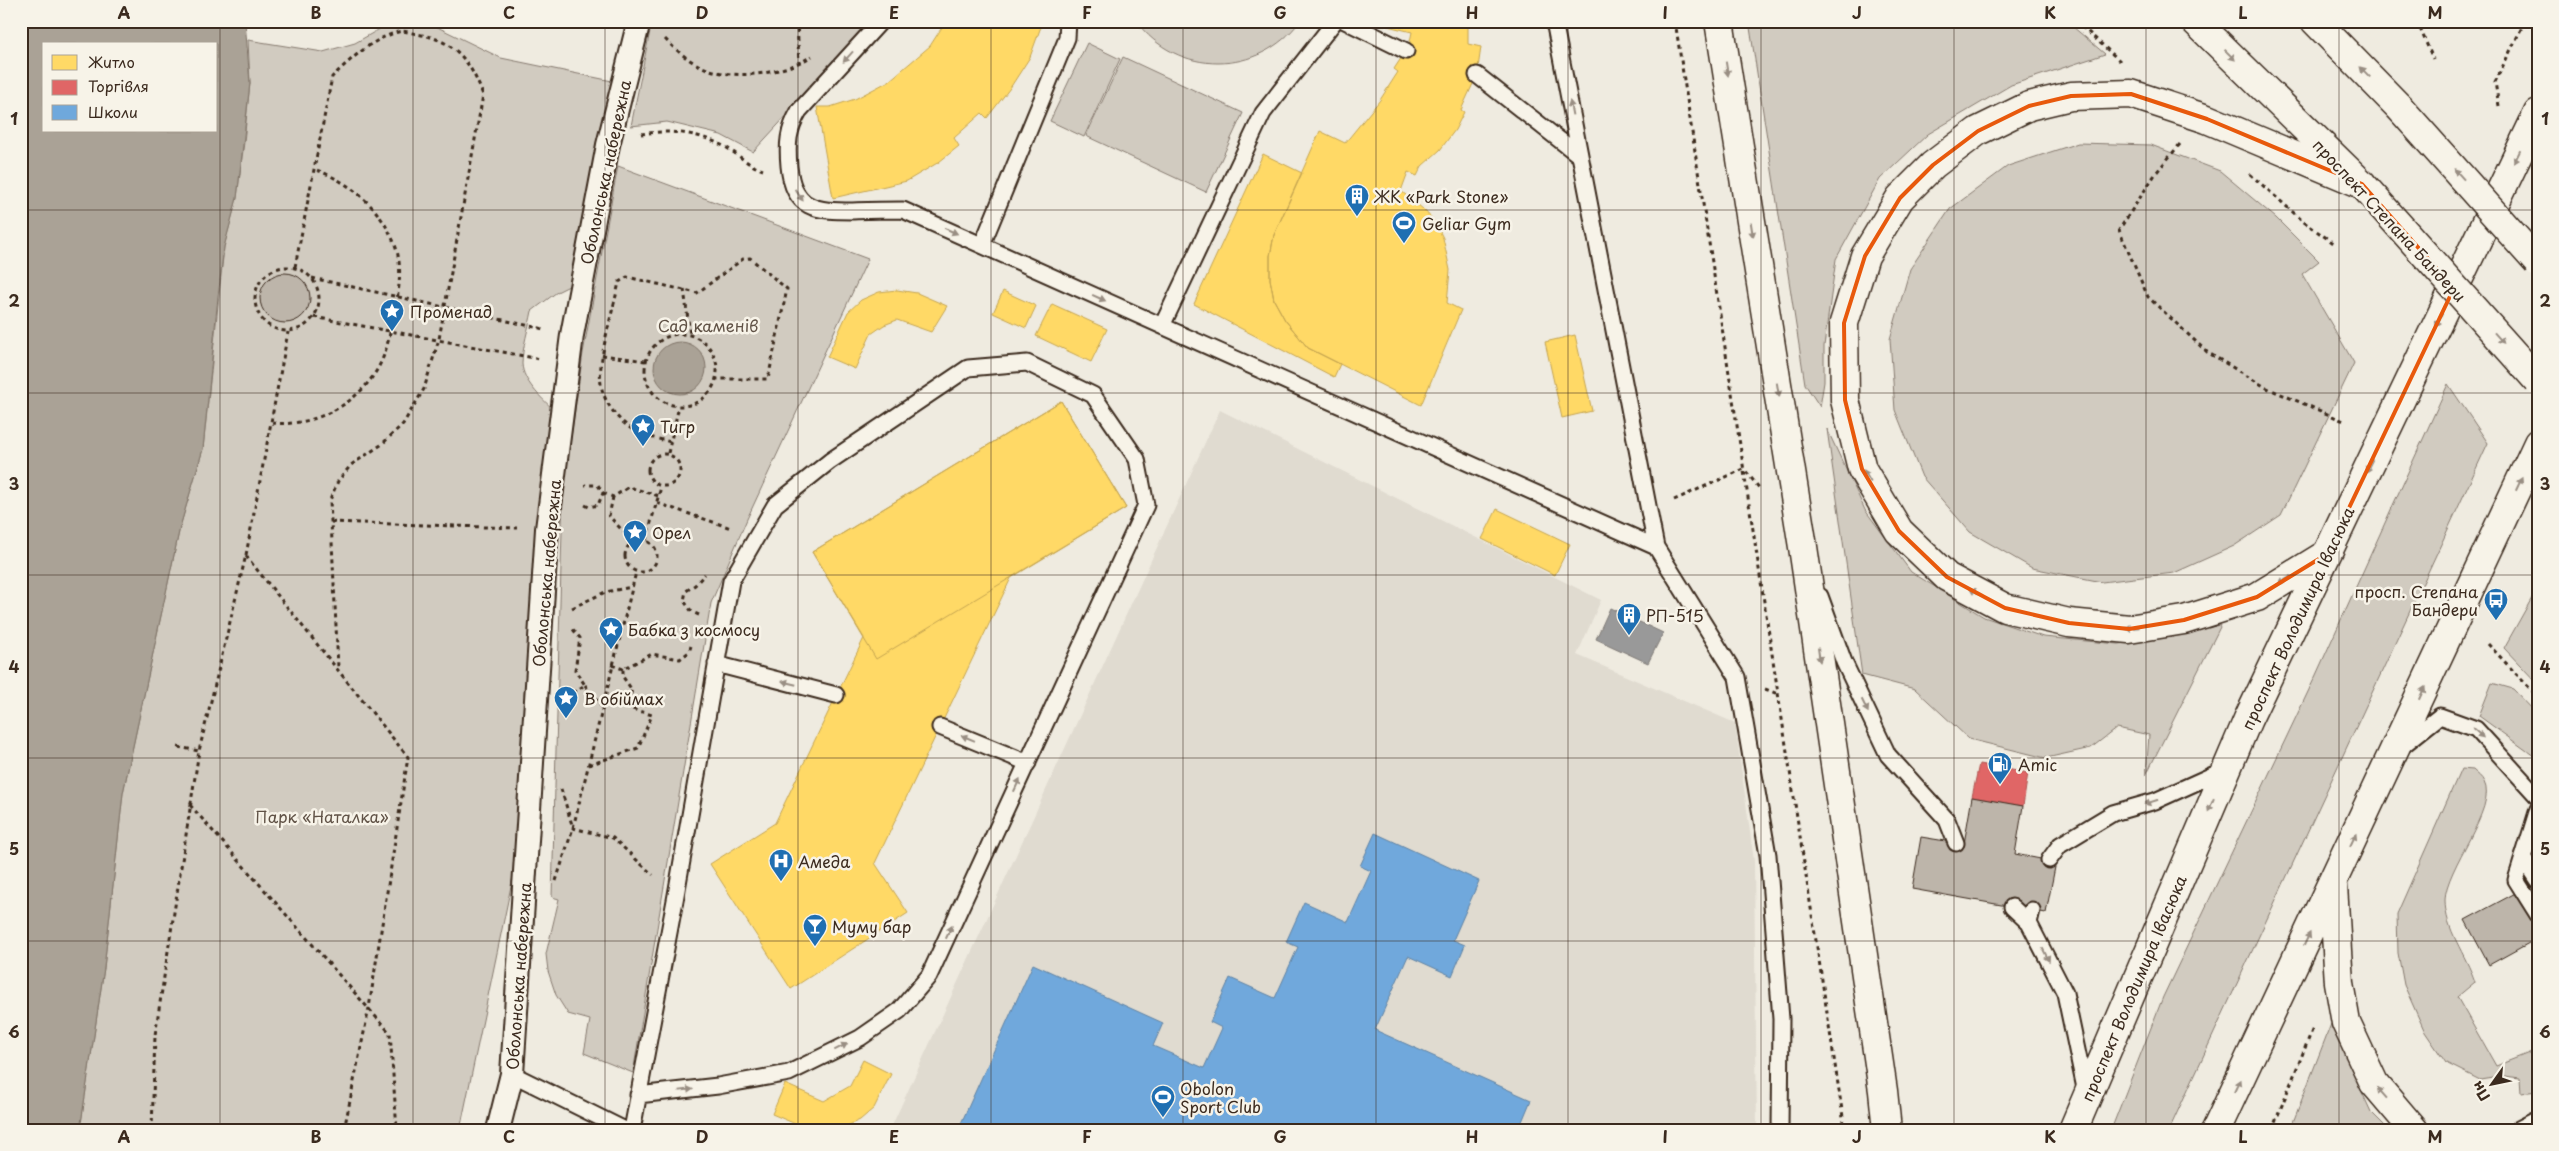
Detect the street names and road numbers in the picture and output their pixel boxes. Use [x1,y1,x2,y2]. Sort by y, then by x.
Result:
street label: Оболонська набережна [574,78,636,266]
street label: проспект Степана Бандери [2308,133,2472,307]
street label: Оболонська набережна [526,478,566,668]
street label: проспект Володимира Івасюка [2235,502,2359,734]
street label: проспект Володимира Івасюка [2074,871,2192,1105]
street label: Оболонська набережна [499,881,537,1071]

